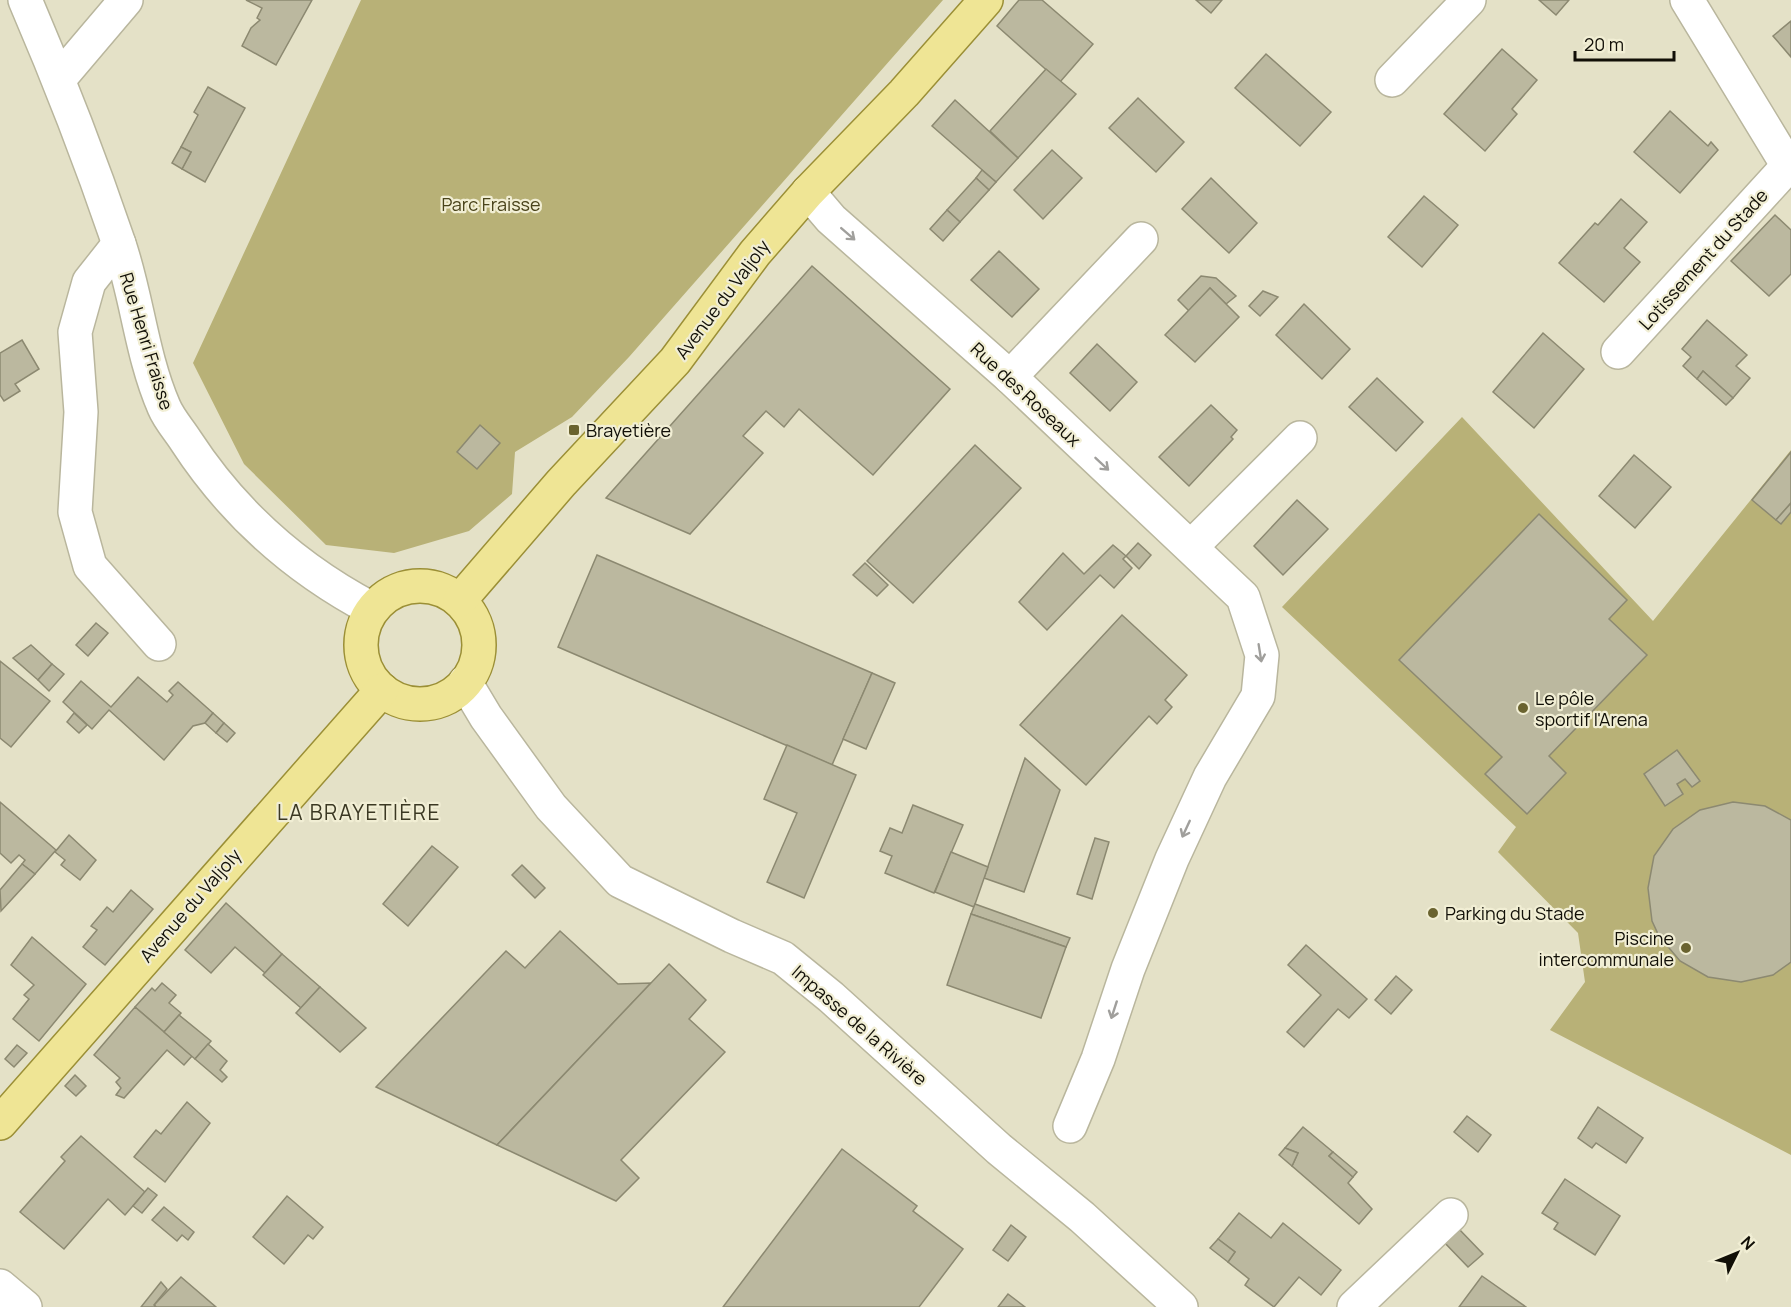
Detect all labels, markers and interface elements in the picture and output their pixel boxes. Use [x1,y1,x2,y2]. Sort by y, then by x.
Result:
scale bar [1575,24,1674,62]
text: 20 m [1584,32,1624,56]
street label: Lotissement du Stade [1633,183,1773,335]
park label: Parc Fraisse [441,192,541,216]
one-way arrow [840,227,855,241]
street label: Avenue du Valjoly [669,234,775,363]
street label: Rue Henri Fraisse [115,269,179,413]
street label: Rue des Roseaux [966,337,1087,452]
place label: Brayetière [586,418,671,442]
marker: Brayetière [567,423,581,437]
one-way arrow [1094,456,1109,470]
one-way arrow [1254,642,1265,662]
place label: Le pôle sportif l'Arena [1535,686,1648,731]
marker: Le pôle sportif l'Arena [1516,701,1530,715]
district label: LA BRAYETIÈRE [277,798,441,826]
one-way arrow [1180,819,1192,837]
street label: Avenue du Valjoly [134,843,246,967]
place label: Parking du Stade [1445,901,1584,925]
marker: Parking du Stade [1426,906,1440,920]
place label: Piscine intercommunale [1538,926,1674,971]
marker: Piscine intercommunale [1679,941,1693,955]
street label: Impasse de la Rivière [787,960,933,1090]
one-way arrow [1108,1000,1119,1019]
north arrow [1707,1223,1767,1283]
text: N [1736,1231,1760,1254]

